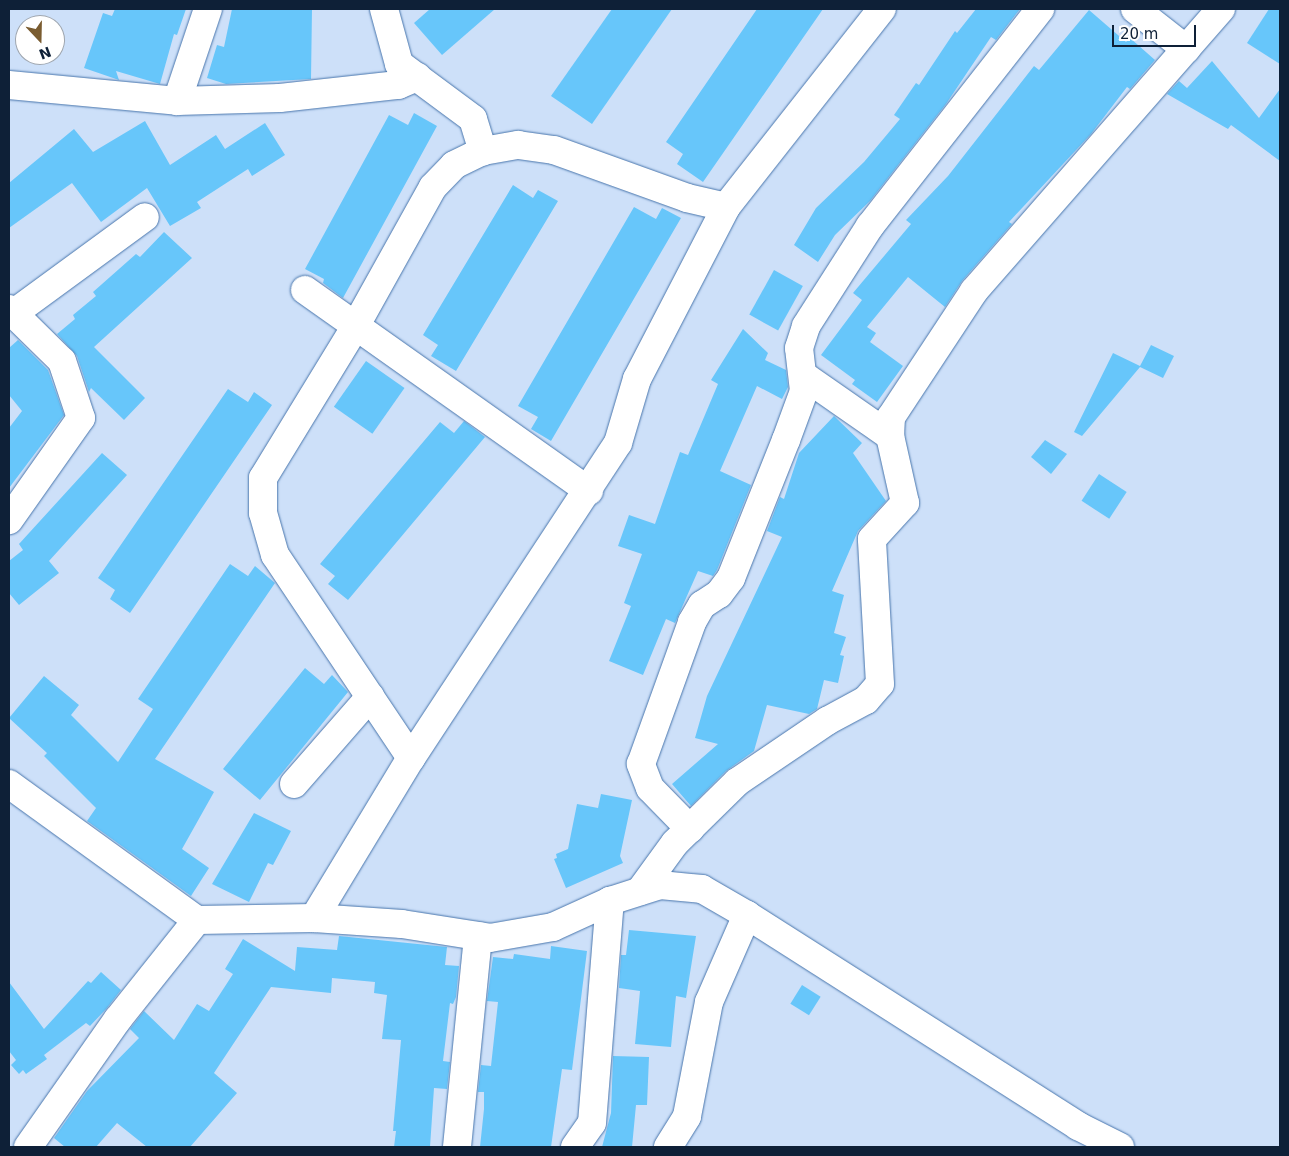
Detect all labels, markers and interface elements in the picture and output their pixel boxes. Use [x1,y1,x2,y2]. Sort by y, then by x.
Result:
north arrow [15,15,65,65]
scale bar [1114,15,1198,47]
text: 20 m [1120,25,1158,43]
text: N [37,44,53,63]

